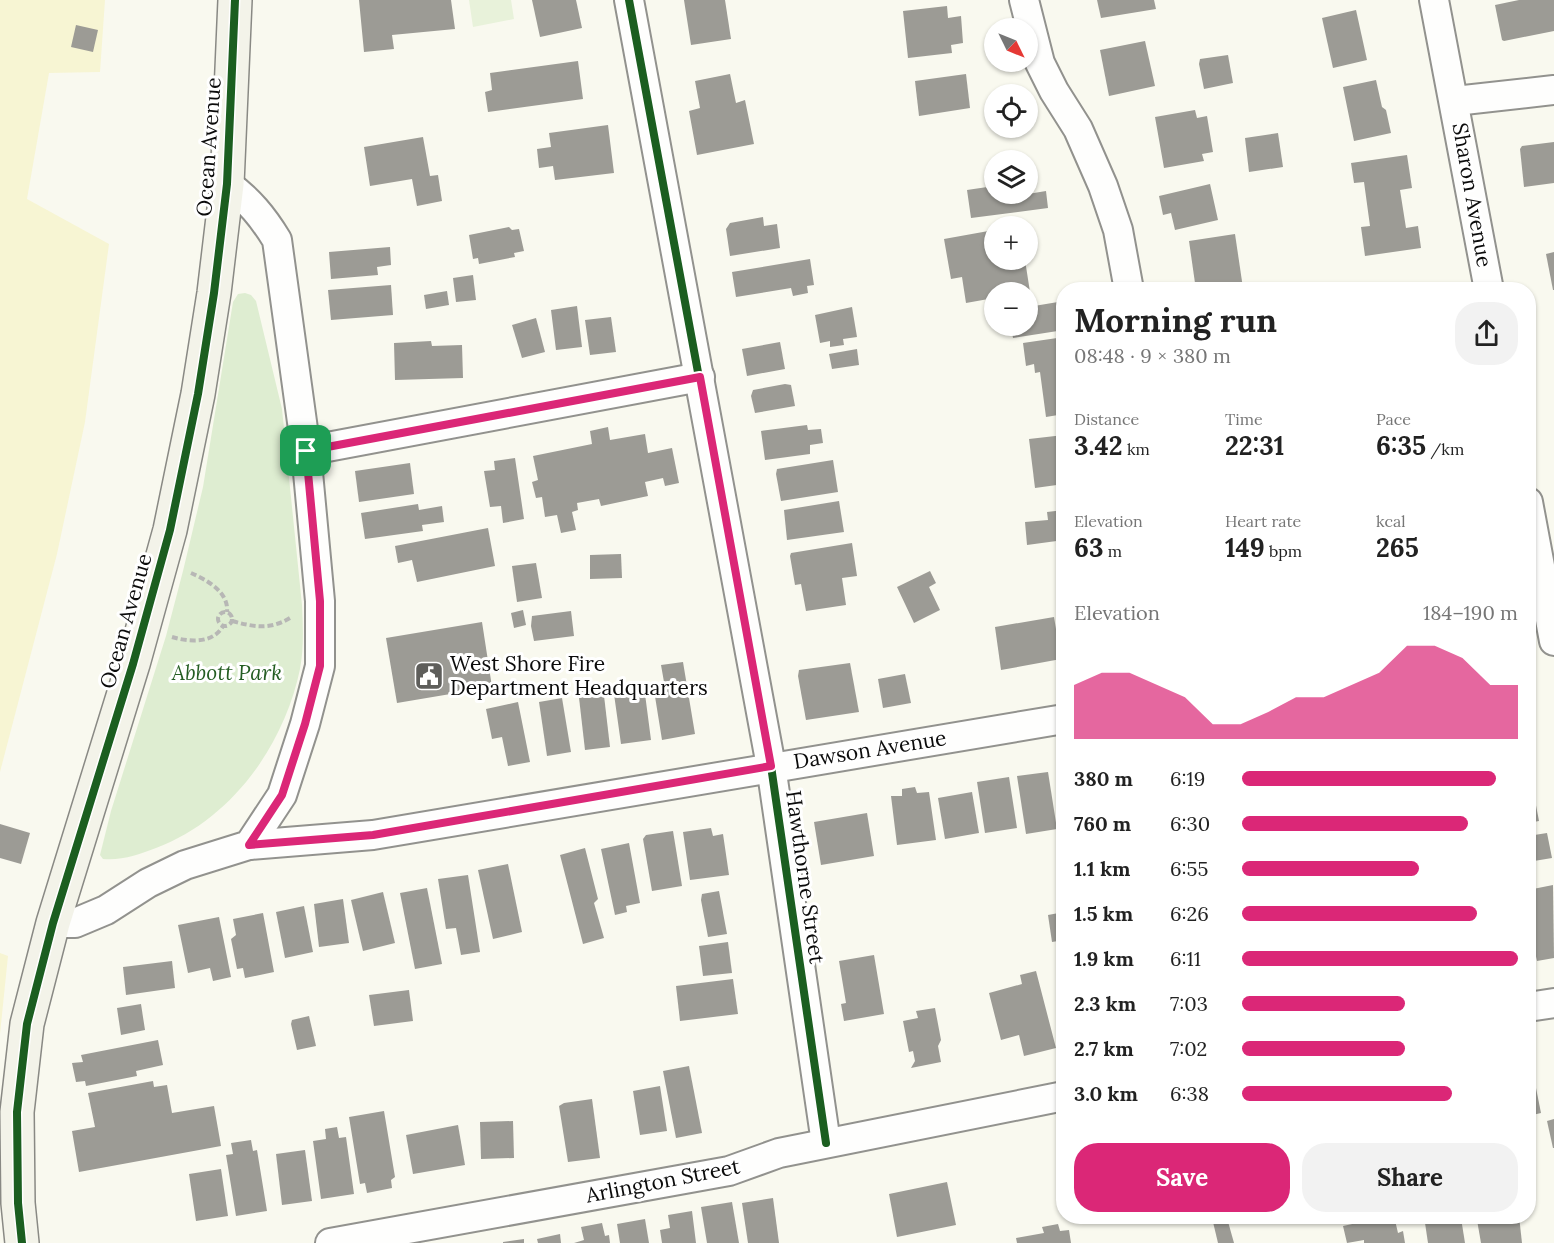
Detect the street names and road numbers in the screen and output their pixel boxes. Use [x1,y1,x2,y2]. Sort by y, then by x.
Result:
street label: Ocean Avenue [190,77,227,217]
street label: Sharon Avenue [1447,121,1498,269]
street label: Ocean Avenue [93,550,158,692]
street label: Dawson Avenue [792,724,948,775]
street label: Hawthorne Street [780,788,831,966]
street label: Arlington Street [583,1152,743,1209]

